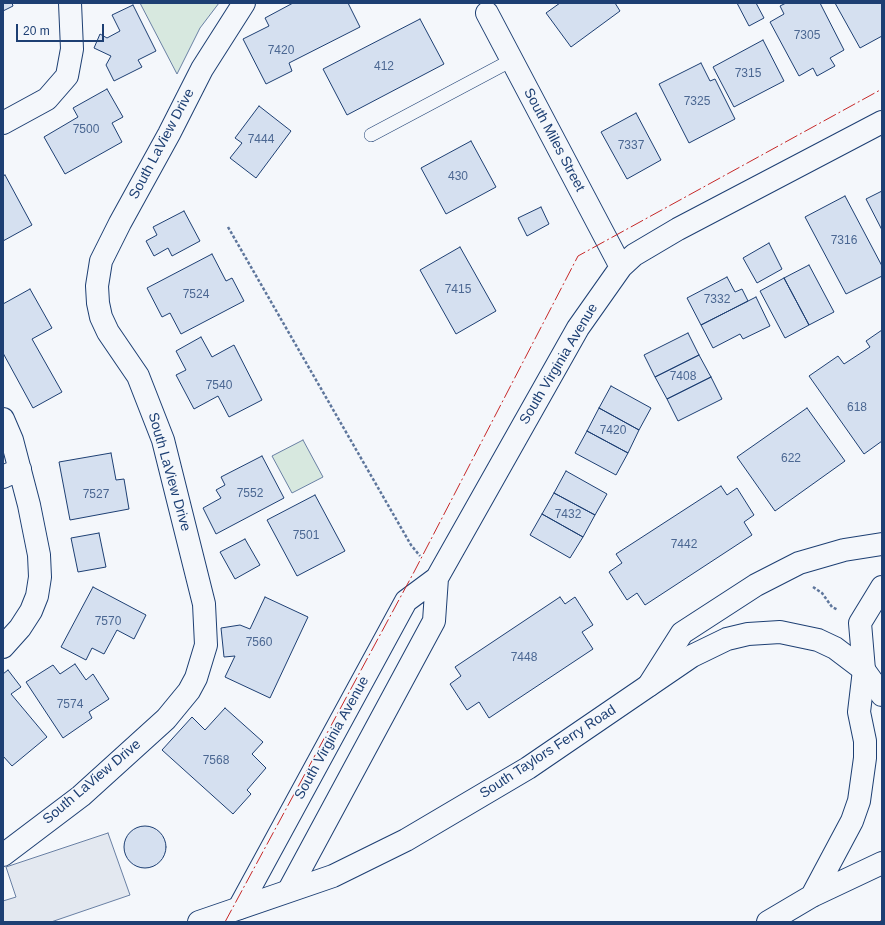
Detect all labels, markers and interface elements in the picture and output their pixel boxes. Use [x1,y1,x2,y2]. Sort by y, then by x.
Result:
scale bar [18,16,106,42]
text: 20 m [23,24,50,38]
house number: 7305 [794,29,820,43]
house number: 7420 [268,44,294,58]
house number: 412 [374,60,394,74]
house number: 7315 [735,67,761,81]
street label: South LaView Drive [126,86,198,202]
street label: South Miles Street [520,86,588,194]
house number: 7325 [684,95,710,109]
house number: 7500 [73,123,99,137]
house number: 7444 [248,133,274,147]
house number: 7337 [618,139,644,153]
house number: 430 [448,170,468,184]
house number: 7316 [831,234,857,248]
house number: 7415 [445,283,471,297]
house number: 7524 [183,288,209,302]
house number: 7332 [704,293,730,307]
street label: South Virginia Avenue [516,301,602,427]
house number: 7408 [670,370,696,384]
house number: 7540 [206,379,232,393]
house number: 618 [847,401,867,415]
street label: South LaView Drive [144,411,194,533]
house number: 7420 [600,424,626,438]
house number: 622 [781,452,801,466]
house number: 7552 [237,487,263,501]
house number: 7527 [83,488,109,502]
house number: 7432 [555,508,581,522]
house number: 7501 [293,529,319,543]
house number: 7442 [671,538,697,552]
house number: 7570 [95,615,121,629]
house number: 7560 [246,636,272,650]
house number: 7448 [511,651,537,665]
street label: South Virginia Avenue [291,674,373,802]
house number: 7574 [57,698,83,712]
street label: South Taylors Ferry Road [477,702,619,802]
street label: South LaView Drive [40,736,144,828]
house number: 7568 [203,754,229,768]

